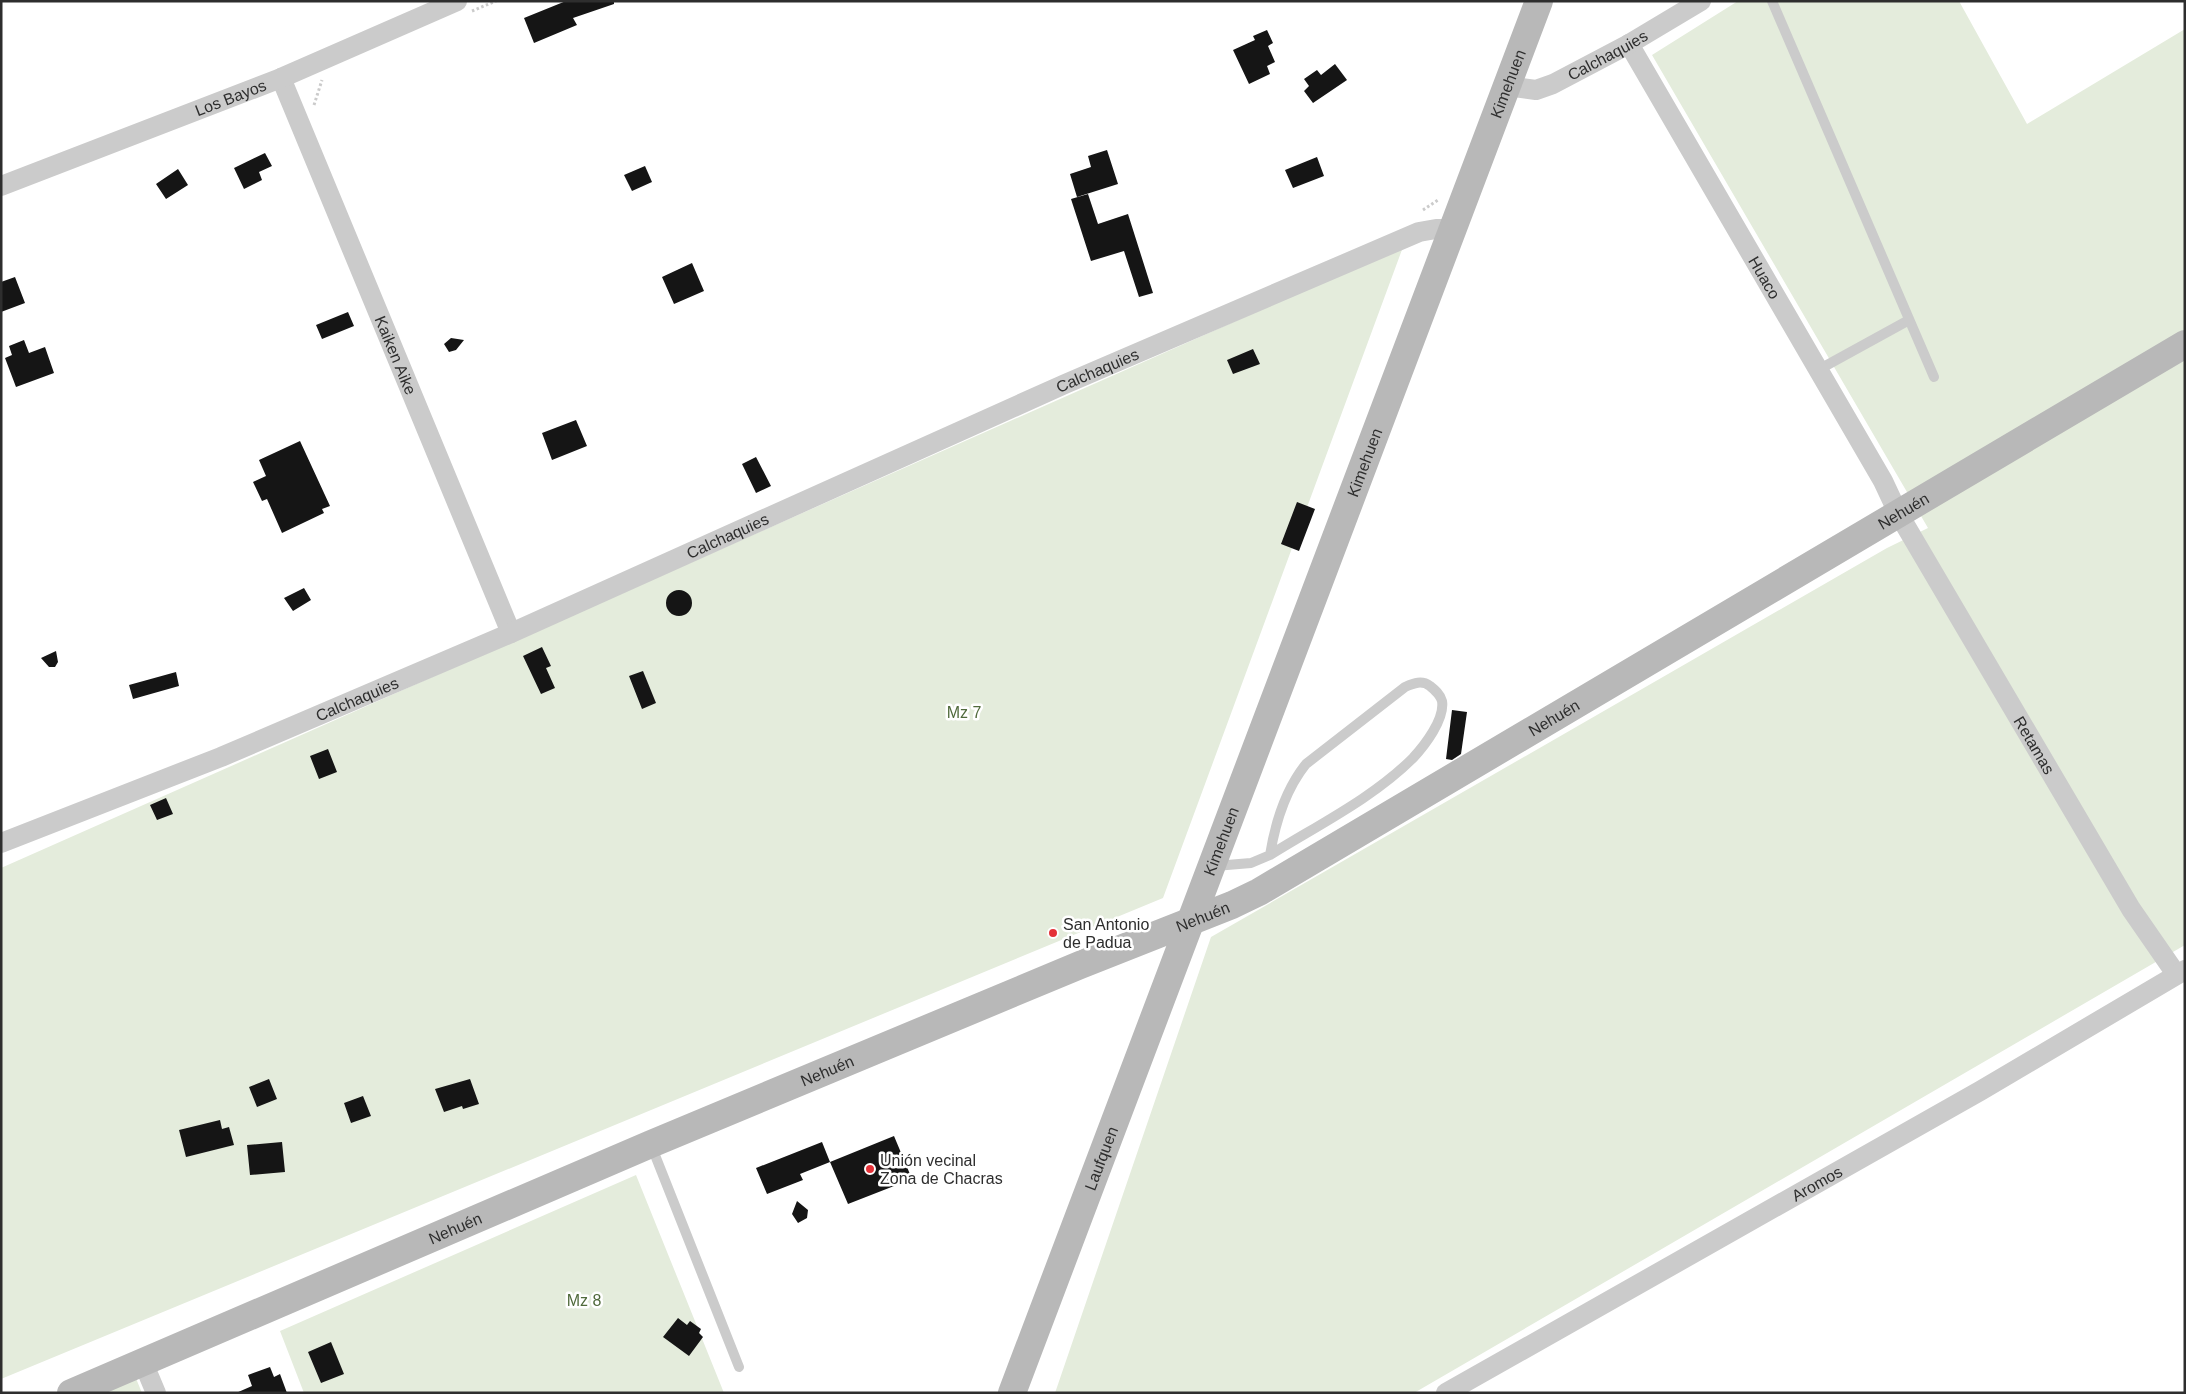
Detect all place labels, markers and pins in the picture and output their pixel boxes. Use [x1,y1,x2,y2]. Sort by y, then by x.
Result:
place label: San Antonio de Padua [1063,916,1149,951]
marker: San Antonio de Padua [1047,927,1059,939]
place label: Unión vecinal Zona de Chacras [880,1152,1003,1187]
marker: Unión vecinal Zona de Chacras [864,1163,876,1175]

